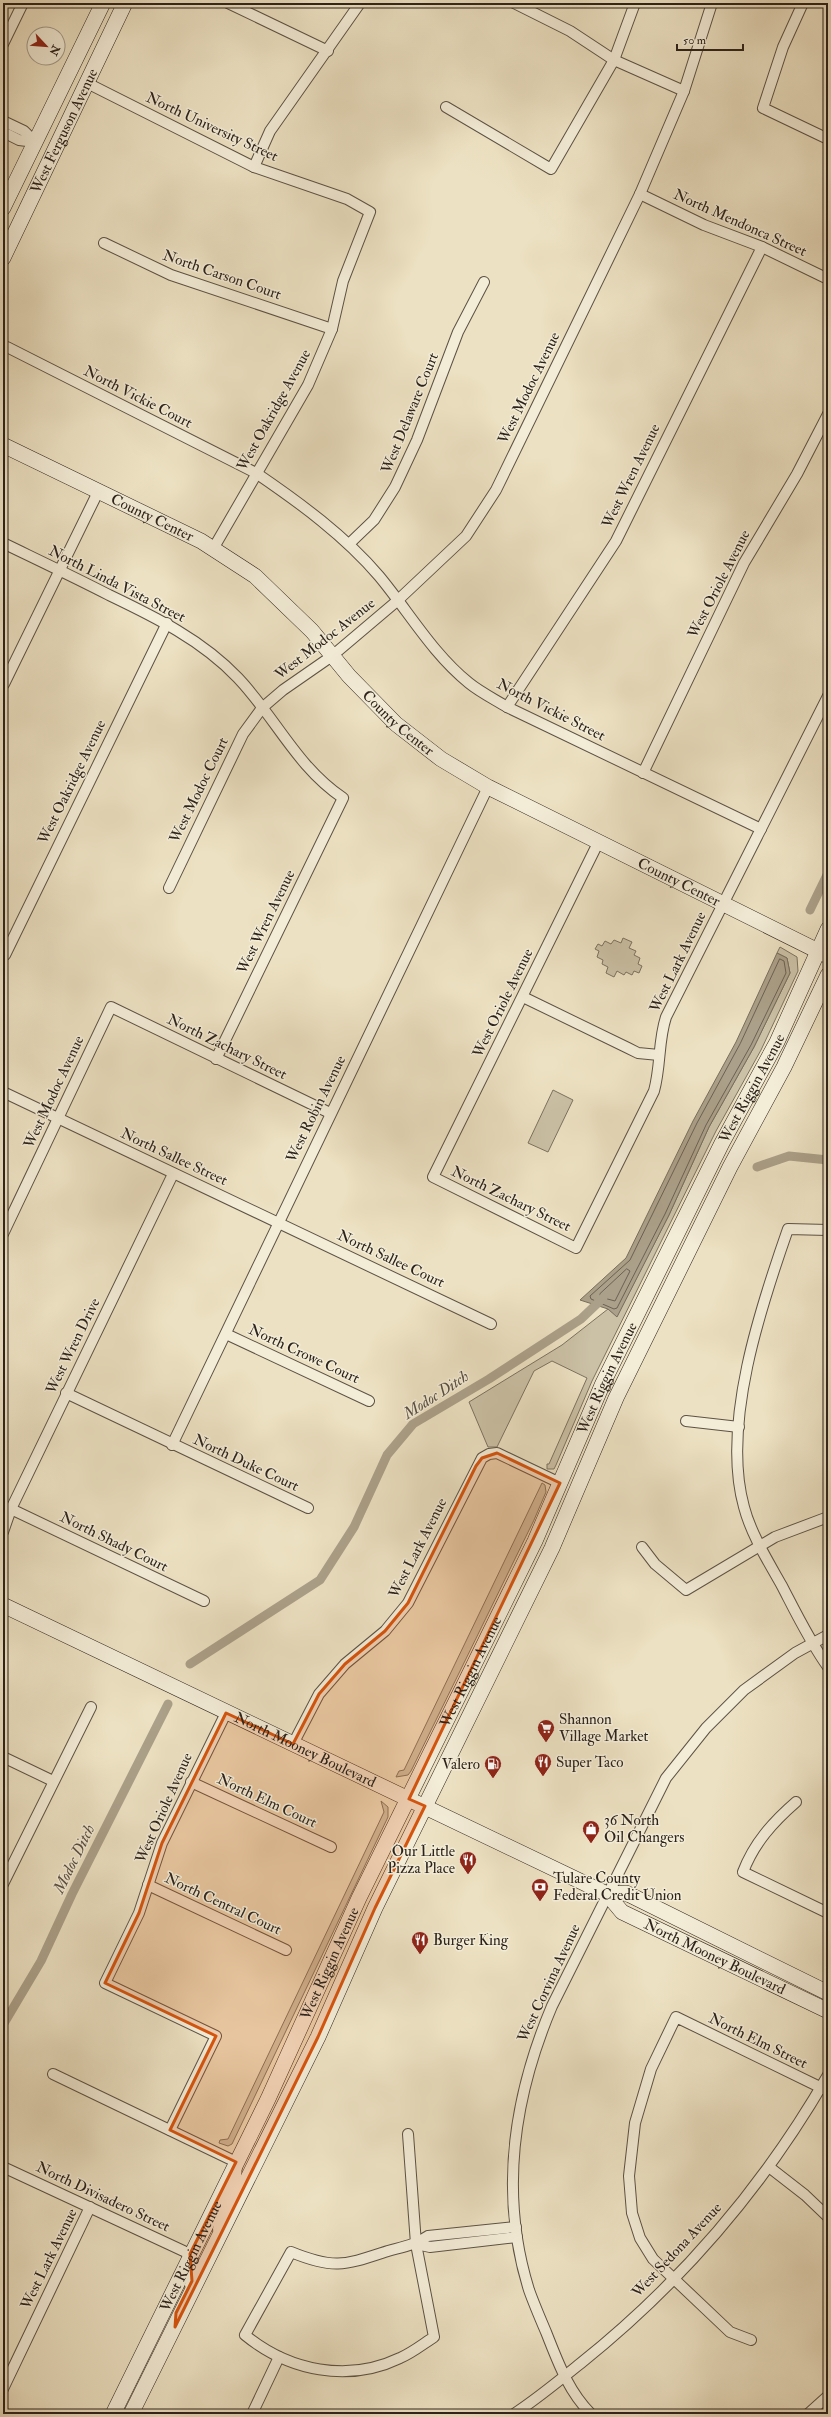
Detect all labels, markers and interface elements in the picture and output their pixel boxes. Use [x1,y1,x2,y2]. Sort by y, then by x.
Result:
north arrow [26,26,66,66]
scale bar [677,26,743,52]
text: 50 m [683,33,707,48]
text: N [46,42,63,58]
street label: West Ferguson Avenue [25,65,102,197]
street label: North University Street [143,88,281,166]
street label: North Mendonca Street [670,185,810,261]
street label: North Carson Court [160,246,284,304]
street label: West Modoc Avenue [493,329,564,448]
street label: West Oakridge Avenue [232,346,315,475]
street label: West Delaware Court [377,350,443,477]
street label: North Vickie Court [81,361,196,433]
street label: West Wren Avenue [597,421,664,532]
street label: County Center [108,489,197,546]
street label: West Oriole Avenue [683,527,754,642]
street label: North Linda Vista Street [45,541,189,627]
street label: West Modoc Avenue [270,594,379,685]
street label: North Vickie Street [494,675,608,746]
street label: County Center [358,686,438,760]
street label: West Oakridge Avenue [33,717,110,848]
street label: West Modoc Court [165,734,233,847]
street label: County Center [634,853,724,911]
street label: West Wren Avenue [232,867,299,978]
street label: West Lark Avenue [645,909,711,1016]
street label: West Oriole Avenue [468,945,538,1061]
street label: North Zachary Street [164,1010,290,1084]
street label: West Riggin Avenue [714,1031,789,1147]
street label: West Modoc Avenue [19,1033,88,1152]
street label: West Robin Avenue [281,1052,350,1167]
street label: North Sallee Street [118,1124,231,1190]
street label: North Zachary Street [448,1162,574,1236]
street label: North Sallee Court [334,1226,448,1292]
street label: West Wren Drive [41,1295,104,1398]
street label: West Riggin Avenue [572,1319,641,1438]
street label: North Crowe Court [245,1320,363,1388]
water label: Modoc Ditch [399,1366,473,1424]
street label: North Duke Court [190,1430,302,1496]
street label: West Lark Avenue [384,1495,451,1602]
street label: North Shady Court [57,1508,171,1576]
street label: West Riggin Avenue [435,1613,506,1731]
street label: North Mooney Boulevard [231,1708,380,1792]
place label: Shannon Village Market [559,1710,649,1746]
supermarket icon: Shannon Village Market [536,1718,556,1743]
street label: West Oriole Avenue [131,1750,197,1867]
restaurant icon: Super Taco [533,1752,553,1777]
place label: Super Taco [556,1753,624,1773]
fuel station icon: Valero [483,1754,503,1779]
place label: Valero [442,1755,480,1774]
street label: North Elm Court [214,1770,320,1832]
place label: 36 North Oil Changers [604,1811,684,1847]
shop icon: 36 North Oil Changers [581,1819,601,1844]
water label: Modoc Ditch [48,1821,99,1898]
place label: Our Little Pizza Place [387,1842,455,1878]
restaurant icon: Our Little Pizza Place [458,1850,478,1875]
street label: North Central Court [162,1869,285,1939]
place label: Tulare County Federal Credit Union [553,1869,682,1905]
bank icon: Tulare County Federal Credit Union [530,1877,550,1902]
street label: West Riggin Avenue [295,1904,363,2023]
street label: North Mooney Boulevard [641,1915,789,1999]
street label: West Corvina Avenue [513,1921,585,2046]
restaurant icon: Burger King [410,1930,430,1955]
place label: Burger King [433,1931,509,1950]
street label: North Elm Street [706,2009,811,2073]
street label: North Divisadero Street [33,2158,173,2236]
street label: West Riggin Avenue [155,2197,226,2316]
street label: West Sedona Avenue [627,2199,726,2302]
street label: West Lark Avenue [16,2206,82,2313]

